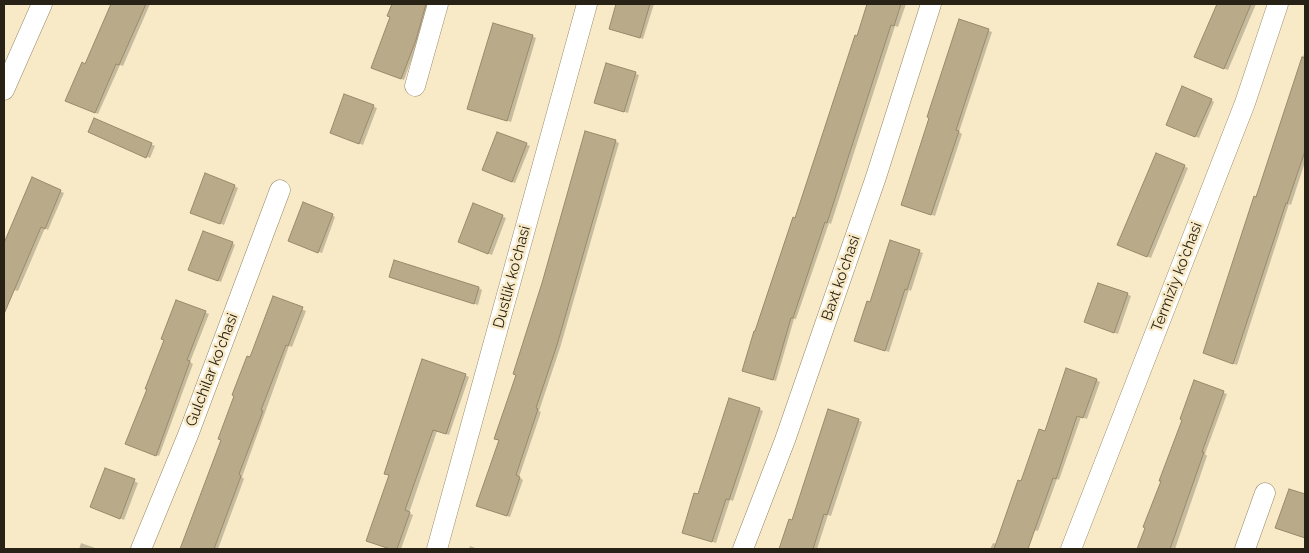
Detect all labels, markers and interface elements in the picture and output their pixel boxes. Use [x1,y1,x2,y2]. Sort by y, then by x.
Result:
street label: Termiziy ko'chasi [1148,220,1206,334]
street label: Dustlik ko'chasi [490,224,534,330]
street label: Baxt ko'chasi [818,233,864,323]
street label: Gulchilar ko'chasi [182,311,242,429]

